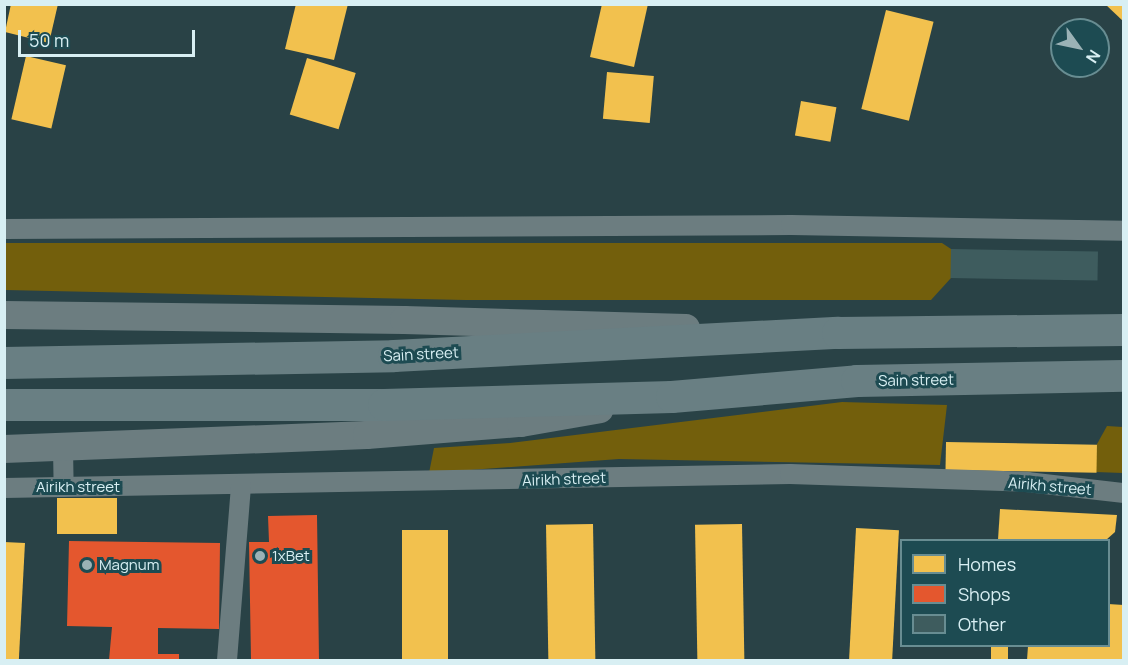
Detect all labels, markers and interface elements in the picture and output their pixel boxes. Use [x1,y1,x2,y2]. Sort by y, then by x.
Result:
scale bar [21,18,198,56]
north arrow [1050,18,1110,78]
text: 50 m [29,28,69,52]
text: N [1081,46,1106,68]
street label: Sain street [383,343,459,365]
street label: Sain street [878,370,954,390]
street label: Airikh street [522,469,606,489]
street label: Airikh street [1007,473,1093,499]
street label: Airikh street [36,478,120,496]
legend [900,539,1110,647]
place label: 1xBet [272,547,310,565]
marker: 1xBet [253,549,267,563]
text: Homes [958,552,1016,576]
place label: Magnum [99,556,159,574]
marker: Magnum [80,558,94,572]
text: Shops [958,582,1010,606]
text: Other [958,612,1006,636]

